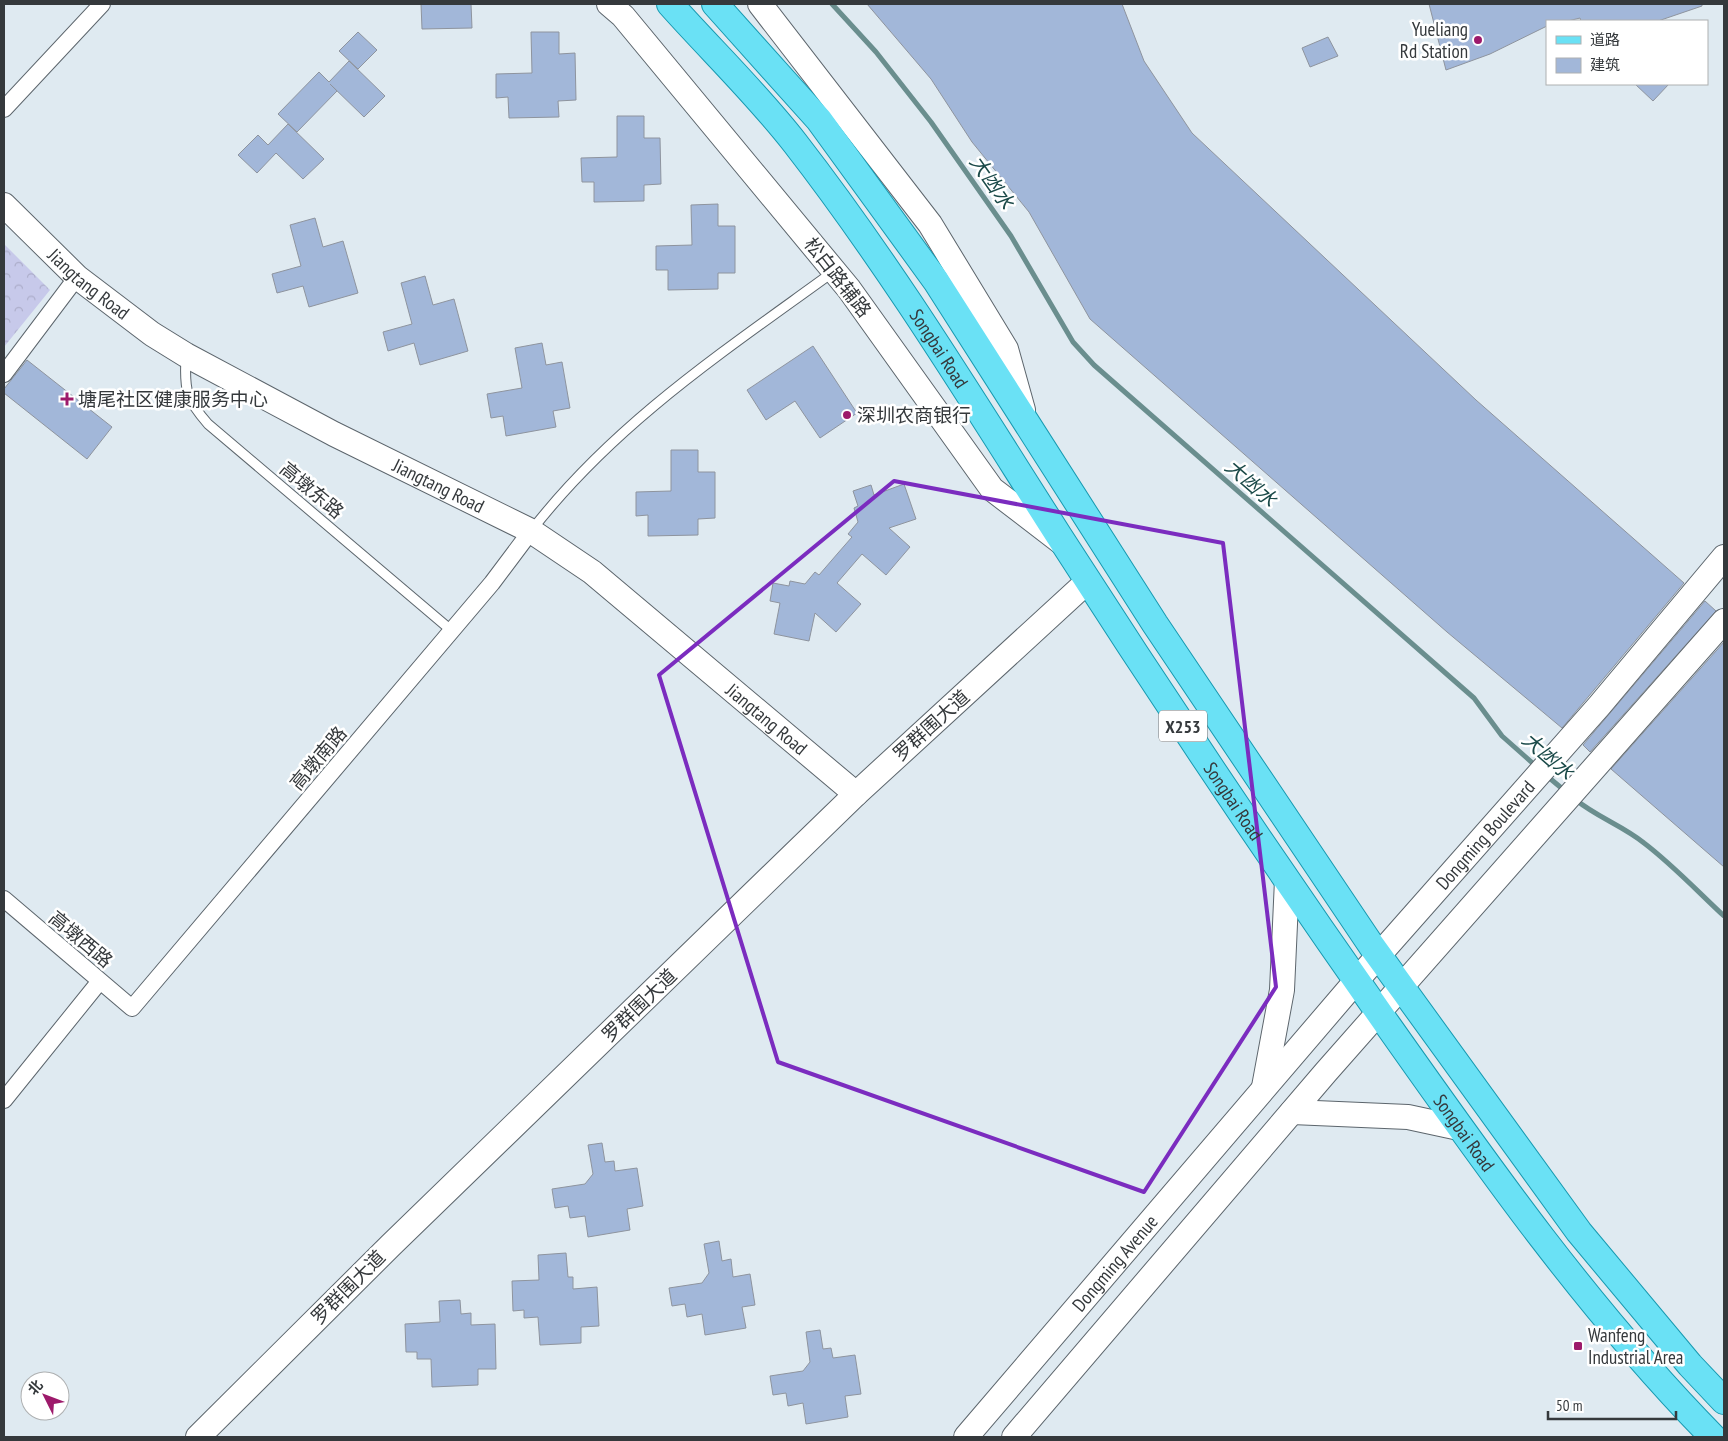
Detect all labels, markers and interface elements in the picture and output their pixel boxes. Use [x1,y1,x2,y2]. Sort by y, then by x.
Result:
place label: Yueliang Rd Station [1400,17,1468,63]
legend [1546,20,1708,85]
text: 道路 [1590,30,1620,49]
marker: Yueliang Rd Station [1472,34,1484,46]
text: 建筑 [1590,55,1620,74]
water label: 大凼水 [964,150,1020,215]
street label: 松白路辅路 [799,232,877,322]
street label: Jiangtang Road [42,243,134,325]
street label: Songbai Road [905,304,974,392]
place label: 塘尾社区健康服务中心 [78,387,268,411]
marker: 塘尾社区健康服务中心 [60,392,74,406]
place label: 深圳农商银行 [857,403,971,427]
marker: 深圳农商银行 [841,409,853,421]
street label: Jiangtang Road [388,452,488,518]
water label: 大凼水 [1220,454,1283,513]
street label: 高墩东路 [275,456,349,524]
street label: Jiangtang Road [721,677,812,760]
street label: 罗群围大道 [888,684,974,766]
road number: X253 [1159,710,1207,741]
street label: 高墩南路 [284,721,352,795]
water label: 大凼水 [1517,727,1580,786]
street label: Songbai Road [1199,757,1268,845]
street label: Dongming Boulevard [1431,775,1540,894]
street label: 高墩西路 [44,905,118,973]
street label: 罗群围大道 [596,963,682,1047]
street label: Songbai Road [1428,1089,1500,1176]
street label: Dongming Avenue [1067,1210,1163,1316]
street label: 罗群围大道 [306,1245,390,1329]
place label: Wanfeng Industrial Area [1588,1323,1683,1369]
marker: Wanfeng Industrial Area [1572,1340,1584,1352]
north arrow [20,1371,70,1421]
text: 北 [24,1376,47,1399]
scale bar [1548,1388,1676,1420]
text: 50 m [1556,1396,1582,1415]

